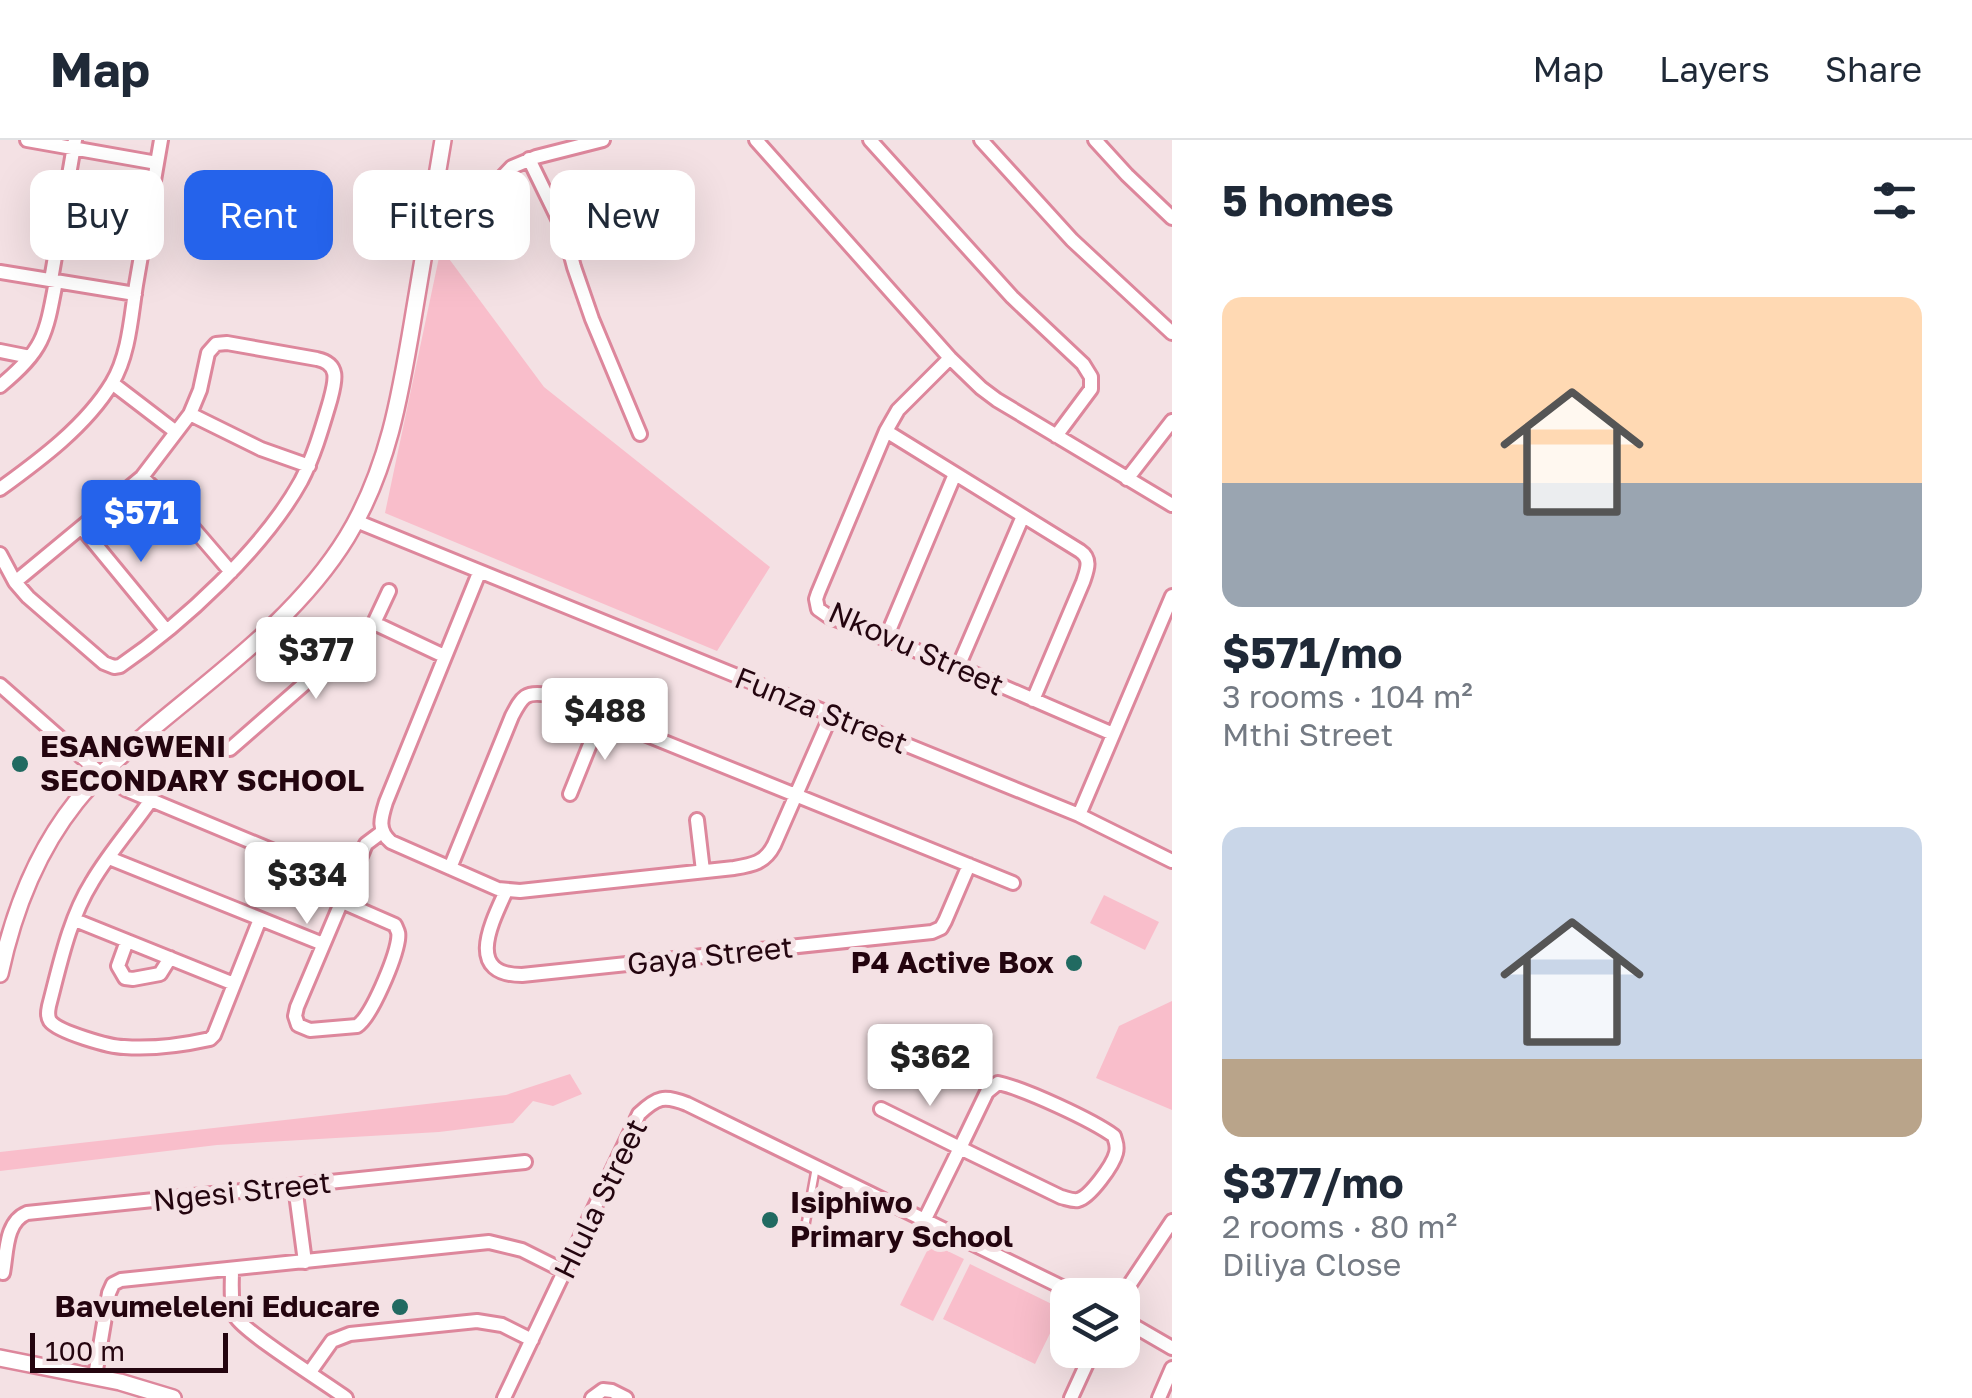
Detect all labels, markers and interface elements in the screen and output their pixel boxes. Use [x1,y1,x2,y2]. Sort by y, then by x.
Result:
text: Map [50,40,150,98]
text: Map [1533,48,1604,90]
text: Layers [1659,48,1770,90]
text: Share [1825,48,1922,90]
chip: Buy [30,170,164,260]
chip: Rent [184,170,333,260]
chip: Filters [353,170,530,260]
chip: New [550,170,695,260]
icon: filters [1867,173,1922,228]
text: 5 homes [1222,175,1394,225]
icon: home [1482,362,1662,542]
pin: $571 [82,480,200,565]
text: $571 [104,493,178,531]
street label: Nkovu Street [823,593,1010,703]
pin: $377 [257,617,375,702]
text: $571/mo [1222,627,1402,677]
text: $377 [278,630,354,668]
street label: Funza Street [730,659,913,761]
text: 3 rooms · 104 m² [1222,677,1473,715]
pin: $488 [546,678,664,763]
text: $488 [564,691,646,729]
text: Mthi Street [1222,715,1393,753]
place label: ESANGWENI SECONDARY SCHOOL [40,728,364,798]
marker: ESANGWENI SECONDARY SCHOOL [9,753,31,775]
pin: $334 [248,842,366,927]
text: $334 [267,855,347,893]
icon: home [1482,892,1662,1072]
street label: Gaya Street [625,928,795,982]
place label: P4 Active Box [851,944,1055,980]
marker: P4 Active Box [1063,952,1085,974]
pin: $362 [871,1024,989,1109]
text: $362 [890,1037,970,1075]
street label: Hlula Street [546,1113,654,1284]
text: $377/mo [1222,1157,1404,1207]
street label: Ngesi Street [151,1164,333,1218]
place label: Isiphiwo Primary School [790,1184,1013,1254]
text: 2 rooms · 80 m² [1222,1207,1457,1245]
marker: Isiphiwo Primary School [759,1209,781,1231]
text: Diliya Close [1222,1245,1401,1283]
map controls [1050,1278,1140,1368]
button: layers [1050,1278,1140,1368]
place label: Bavumeleleni Educare [55,1288,380,1324]
marker: Bavumeleleni Educare [389,1296,411,1318]
scale bar [30,1328,228,1372]
text: 100 m [45,1334,125,1367]

